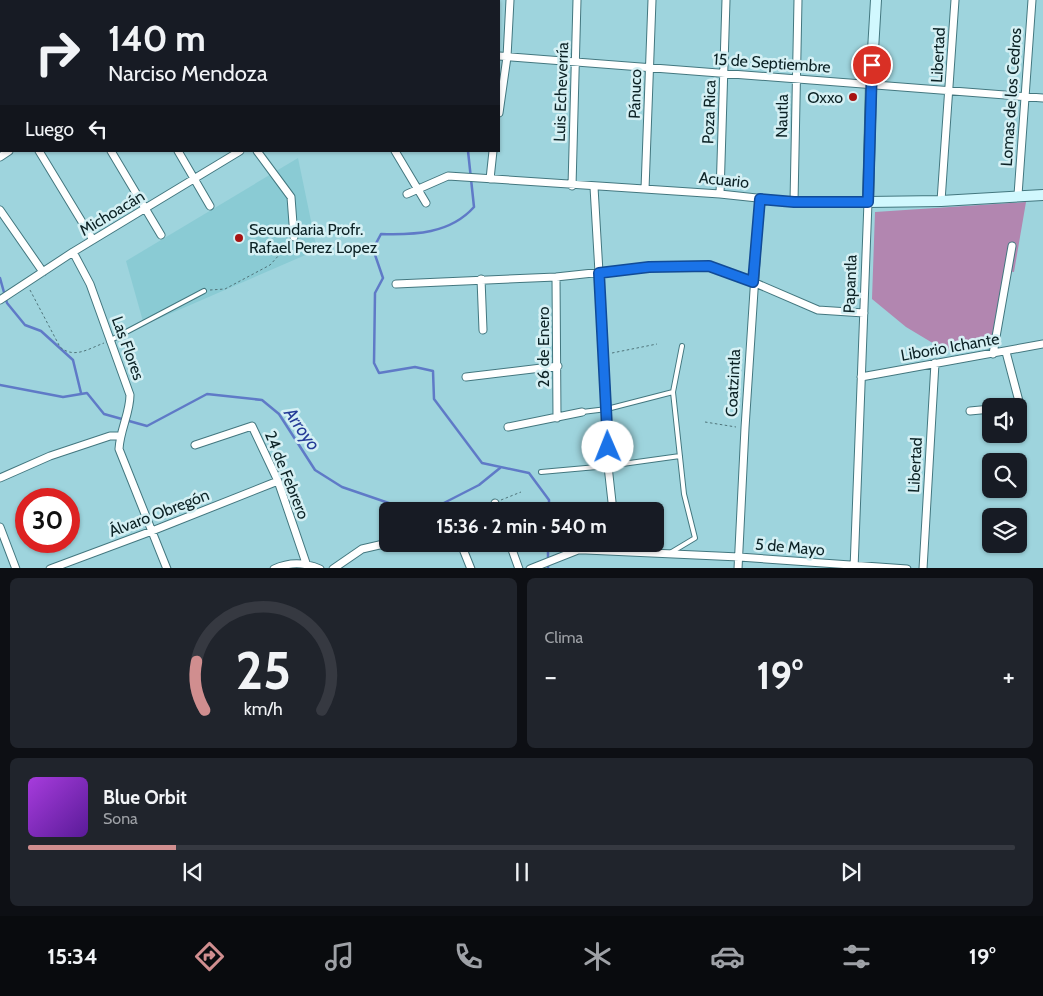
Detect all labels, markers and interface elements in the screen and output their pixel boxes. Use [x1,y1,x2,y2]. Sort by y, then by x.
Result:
text: 140 m [108,17,206,60]
icon: right [25,20,90,85]
street label: Libertad [927,27,949,83]
street label: Lomas de los Cedros [997,27,1025,167]
street label: Luis Echeverría [550,42,572,142]
pin [851,44,893,86]
street label: 15 de Septiembre [713,49,831,77]
icon: arrive [858,51,886,79]
text: Narciso Mendoza [108,60,267,87]
street label: Pánuco [625,69,645,119]
street label: Poza Rica [698,79,720,144]
place label: Oxxo [807,88,843,107]
marker: Oxxo [847,91,859,103]
street label: Nautla [772,94,792,138]
icon: left [84,115,112,143]
text: Luego [25,118,74,141]
street label: Acuario [698,168,750,192]
street label: Michoacán [76,186,148,240]
place label: Secundaria Profr. Rafael Perez Lopez [249,220,378,257]
marker: Secundaria Profr. Rafael Perez Lopez [233,232,245,244]
street label: Papantla [839,254,861,314]
street label: 26 de Enero [534,306,553,388]
street label: Las Flores [108,314,148,383]
street label: Liborio Ichante [899,329,1001,365]
street label: Coatzintla [722,348,744,417]
map controls [982,398,1027,553]
button: sound [982,398,1027,443]
water label: Arroyo [279,402,325,455]
position arrow [581,420,633,472]
street label: 24 de Febrero [261,428,313,522]
street label: Libertad [904,437,926,493]
button: search [982,453,1027,498]
street label: Álvaro Obregón [106,485,212,541]
speed limit sign: 30 [15,488,80,553]
button: layers [982,508,1027,553]
text: 15:36 · 2 min · 540 m [436,515,607,538]
street label: 5 de Mayo [754,534,826,560]
text: Clima [545,628,583,647]
text: 25 [236,639,291,702]
text: 19° [757,652,803,699]
text: − [545,659,557,693]
text: + [1003,659,1015,693]
text: km/h [244,698,283,719]
text: Blue Orbit [103,786,187,809]
text: Sona [103,809,138,828]
icon: previous [179,858,207,886]
icon: pause [508,858,536,886]
icon: next [837,858,865,886]
icon: directions [192,939,227,974]
icon: music [322,939,357,974]
icon: phone [451,939,486,974]
icon: climate [580,939,615,974]
icon: car [710,939,745,974]
icon: filters [839,939,874,974]
text: 15:34 [47,943,98,970]
text: 19° [969,943,996,970]

